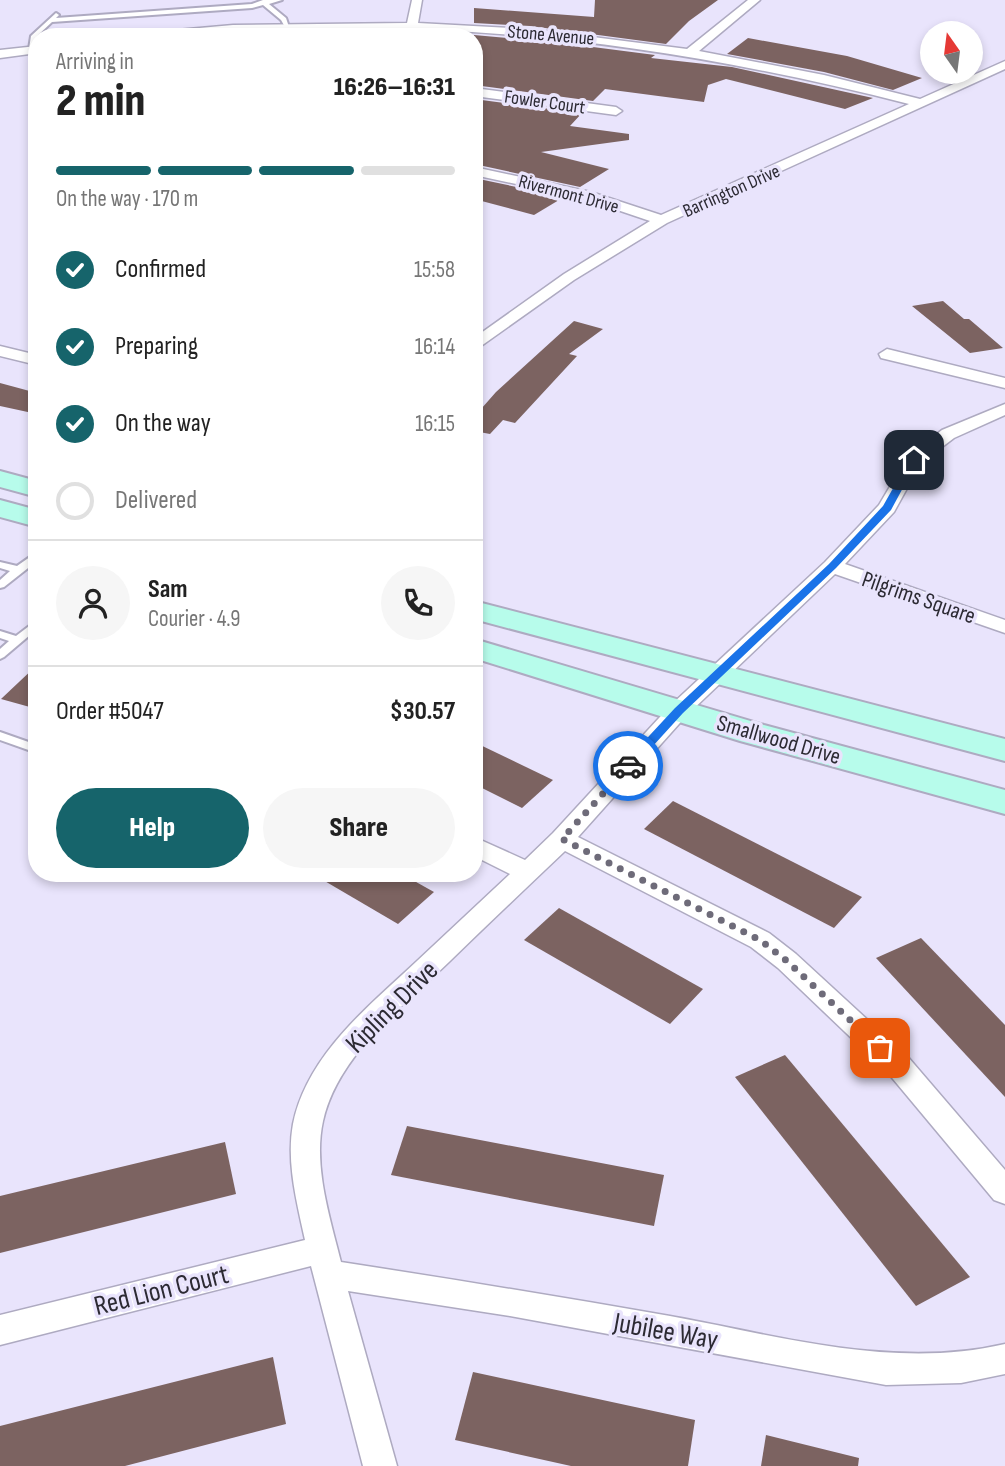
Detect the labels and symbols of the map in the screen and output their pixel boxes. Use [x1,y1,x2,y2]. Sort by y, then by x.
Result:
street label: Stone Avenue [507,20,595,51]
north arrow [920,21,984,84]
street label: Fowler Court [503,85,587,120]
street label: Barrington Drive [680,160,784,223]
street label: Rivermont Drive [516,170,621,219]
pin [884,430,944,490]
street label: Pilgrims Square [858,565,979,630]
street label: Smallwood Drive [714,709,844,771]
courier [593,731,663,801]
street label: Kipling Drive [339,954,445,1060]
pin [850,1018,910,1078]
street label: Red Lion Court [91,1258,232,1323]
street label: Jubilee Way [610,1306,721,1357]

